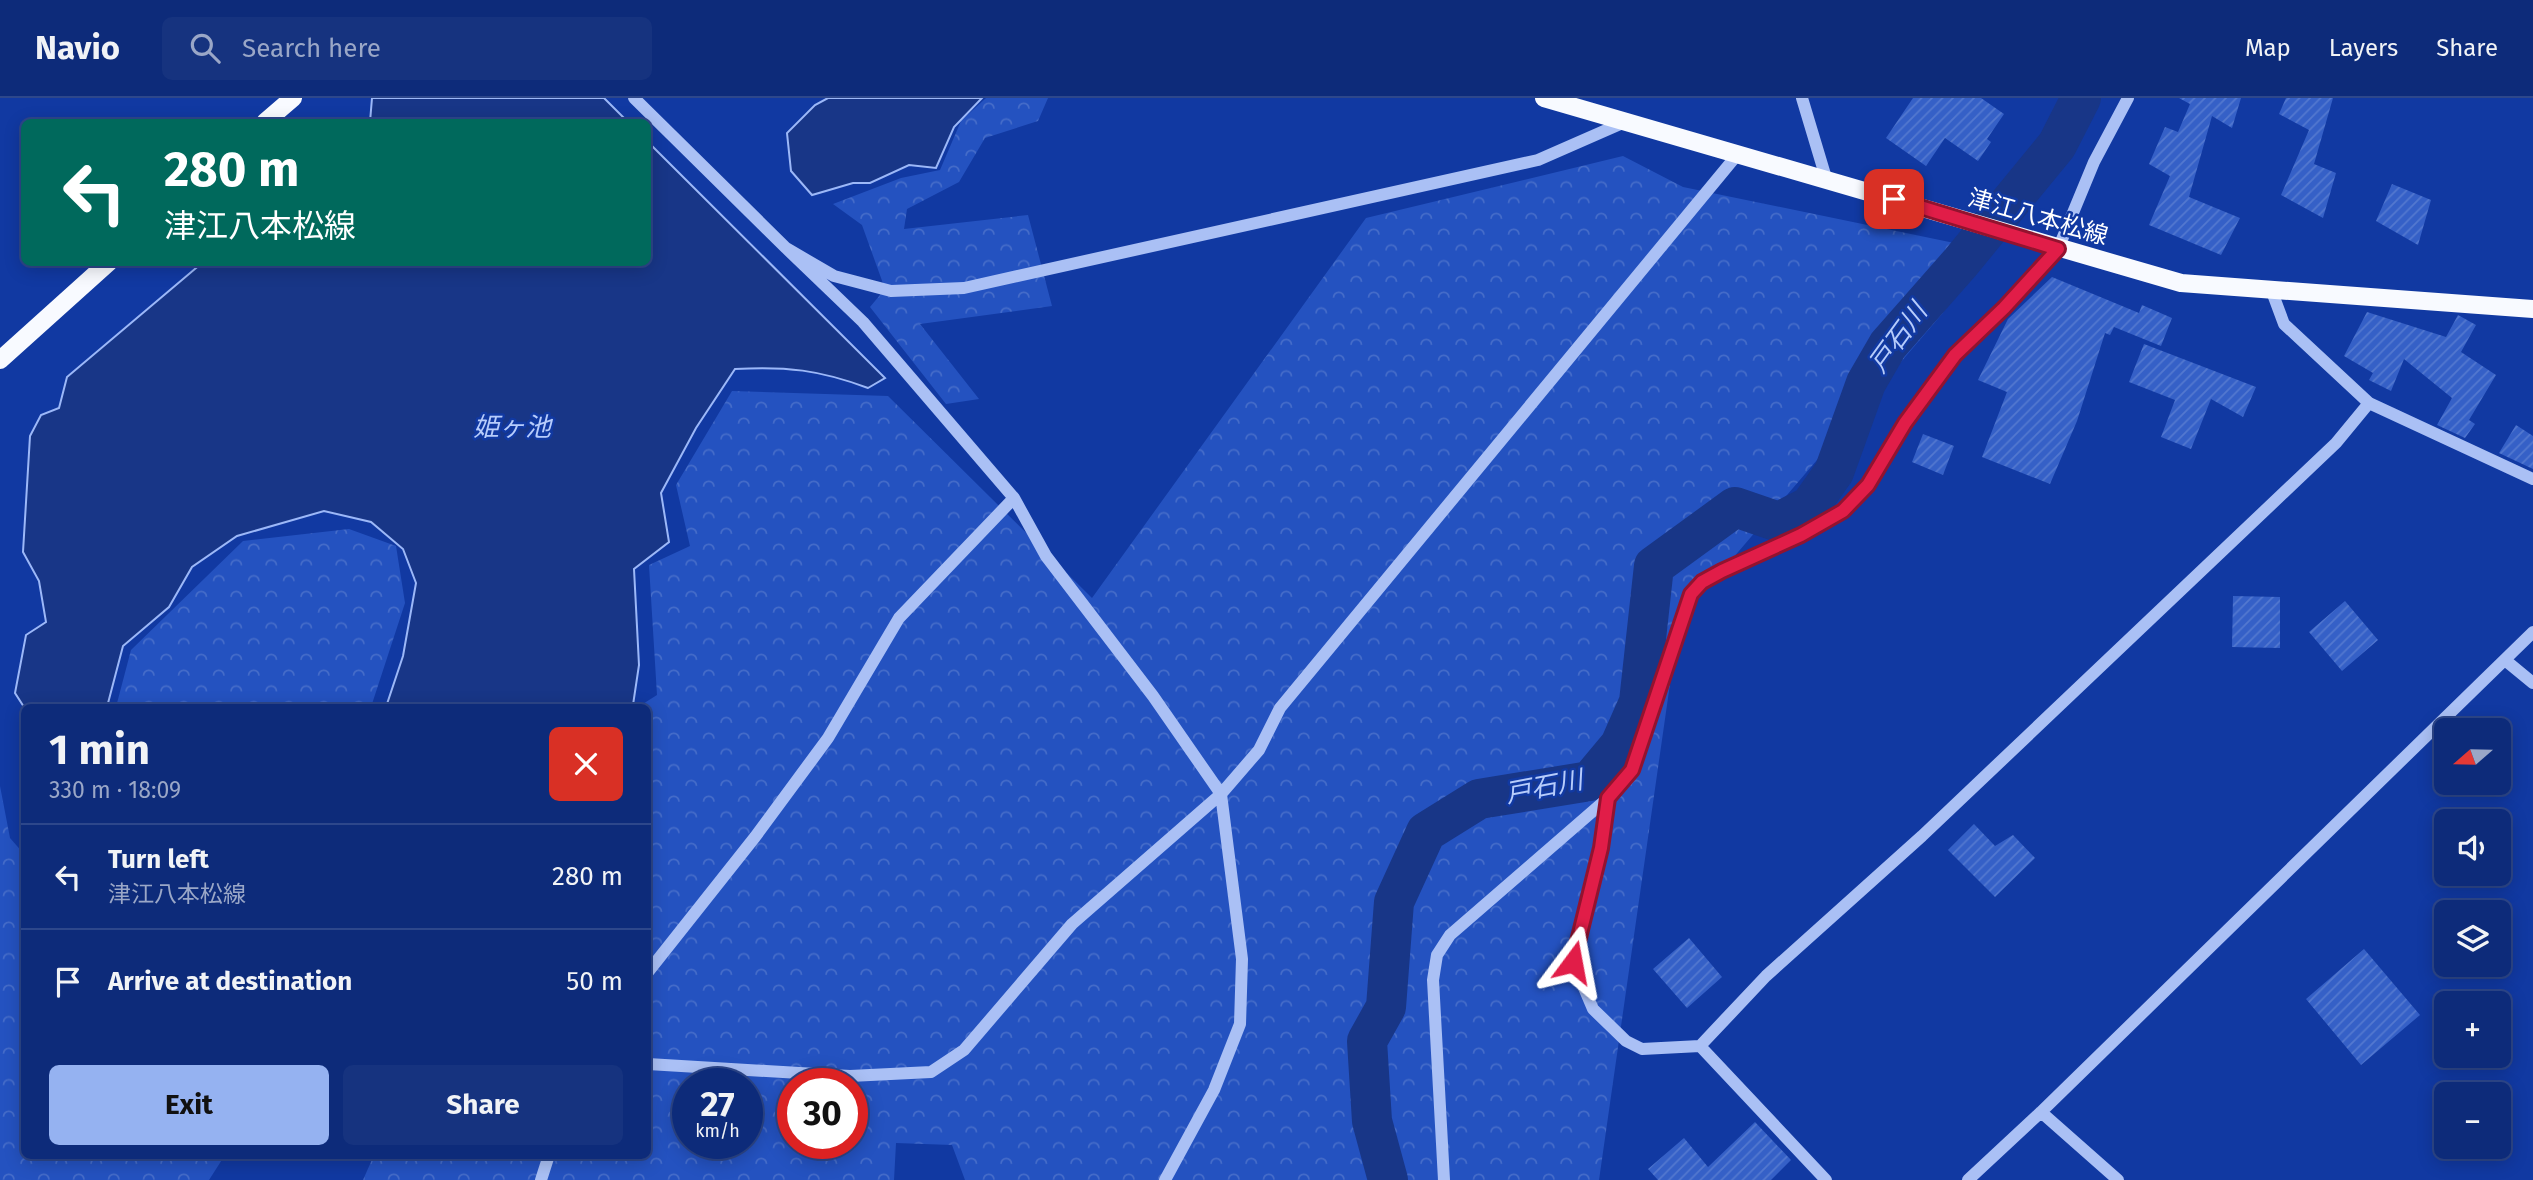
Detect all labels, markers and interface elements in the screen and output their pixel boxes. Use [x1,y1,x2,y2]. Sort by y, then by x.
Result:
search box [162,17,652,80]
text: Navio [35,28,120,68]
icon: search [186,29,224,67]
text: Search here [242,33,381,64]
text: Map [2245,34,2291,62]
text: Layers [2329,34,2398,62]
text: Share [2436,34,2498,62]
text: 280 m [164,140,300,199]
icon: left [49,147,140,238]
pin [1864,169,1924,229]
icon: arrive [1875,180,1913,218]
street label: 津江八本松線 [1965,184,2111,250]
text: 津江八本松線 [164,207,356,245]
water label: 戸石川 [1863,295,1935,379]
water label: 姫ヶ池 [473,412,554,443]
north arrow [2434,718,2511,794]
map controls [2434,718,2511,1159]
text: 1 min [49,725,150,775]
button: close [549,727,623,801]
water label: 戸石川 [1503,764,1588,810]
text: 330 m · 18:09 [49,776,181,804]
button: sound [2434,809,2511,886]
text: Turn left [108,844,209,875]
icon: left [49,858,87,896]
text: 280 m [552,861,623,892]
text: 津江八本松線 [108,880,246,908]
button: layers [2434,900,2511,977]
position arrow [1536,925,1610,999]
icon: arrive [49,963,87,1001]
text: Arrive at destination [108,966,352,997]
text: 50 m [566,966,623,997]
button: + [2434,991,2511,1068]
button: Exit [49,1065,329,1145]
button: Share [343,1065,623,1145]
speed limit sign: 30 [777,1068,868,1159]
button: − [2434,1082,2511,1159]
text: 27 [700,1083,735,1125]
text: km/h [695,1120,740,1142]

